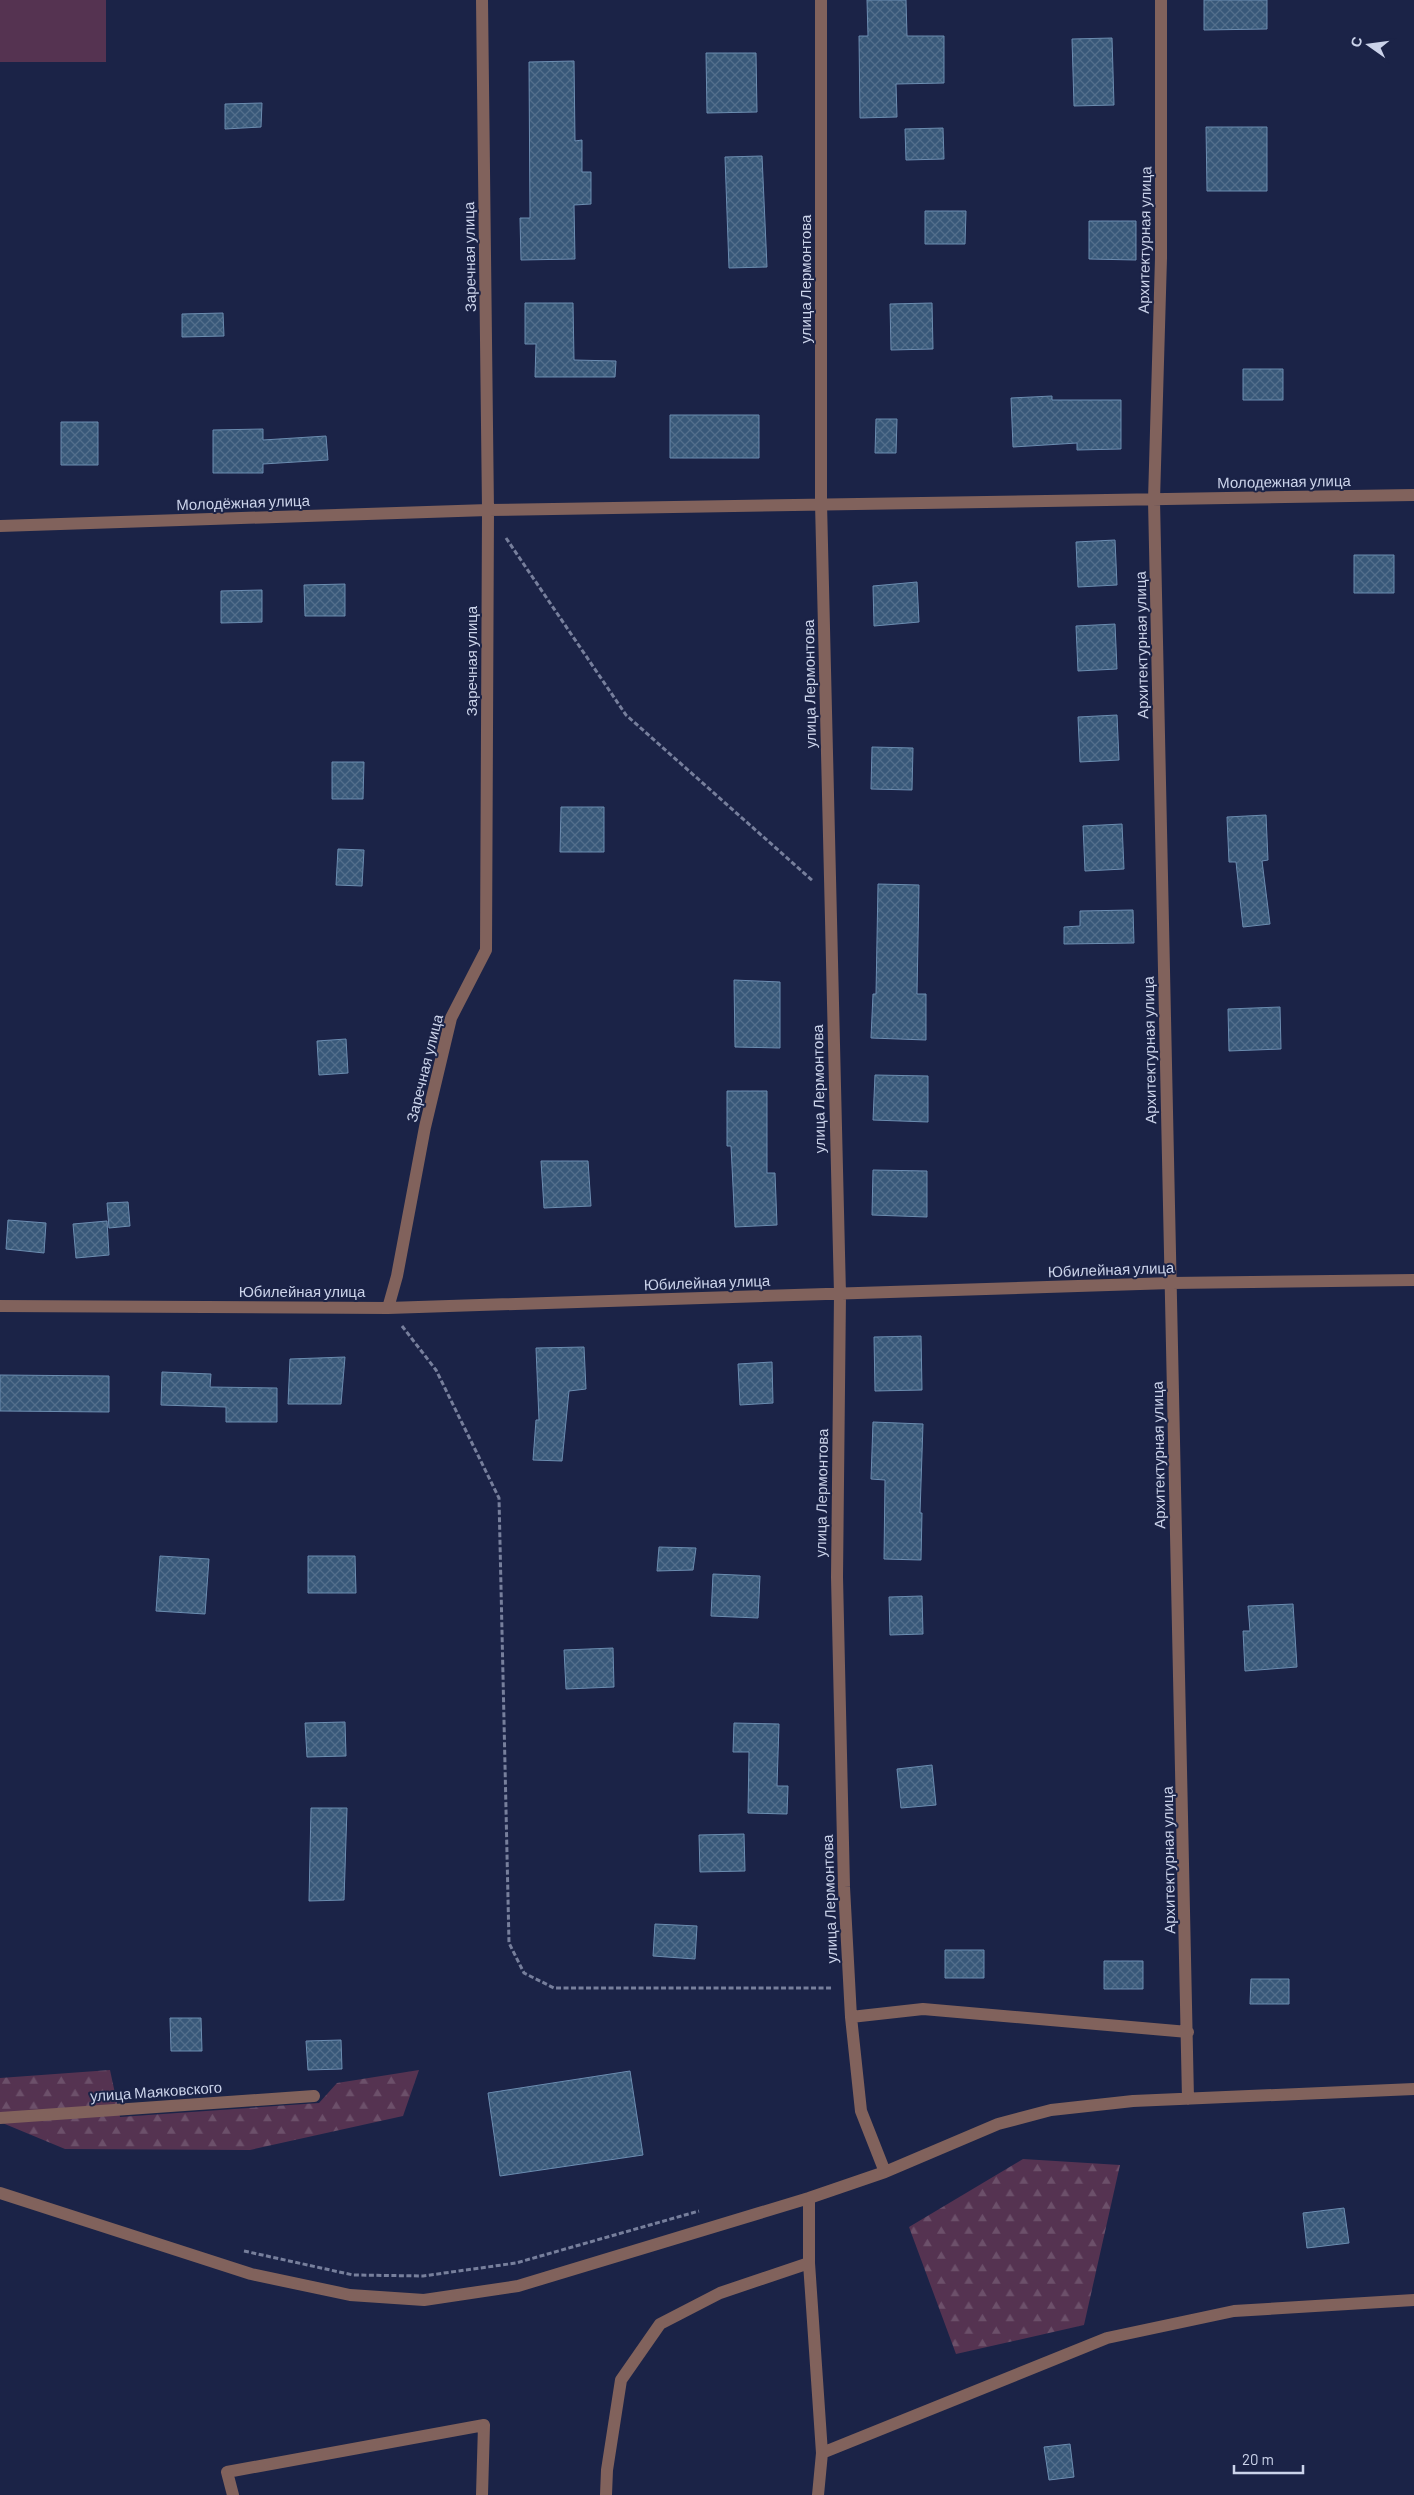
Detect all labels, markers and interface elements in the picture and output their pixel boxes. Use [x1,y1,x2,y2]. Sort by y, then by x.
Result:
north arrow [1344,20,1394,70]
text: С [1346,35,1365,49]
street label: Архитектурная улица [1134,165,1154,314]
street label: Заречная улица [459,201,479,312]
street label: улица Лермонтова [796,214,814,343]
street label: Молодежная улица [1217,471,1352,491]
street label: Молодёжная улица [176,491,311,513]
street label: Архитектурная улица [1131,570,1151,719]
street label: Заречная улица [462,605,480,716]
street label: улица Лермонтова [799,619,819,749]
street label: Архитектурная улица [1139,975,1159,1124]
street label: Заречная улица [402,1012,446,1124]
street label: улица Лермонтова [808,1024,828,1154]
street label: Юбилейная улица [1047,1258,1175,1280]
street label: Юбилейная улица [643,1271,771,1293]
street label: Юбилейная улица [239,1282,366,1300]
street label: Архитектурная улица [1148,1380,1168,1529]
street label: улица Лермонтова [811,1428,831,1558]
street label: Архитектурная улица [1158,1785,1178,1934]
street label: улица Лермонтова [818,1834,840,1964]
street label: улица Маяковского [89,2077,223,2105]
scale bar [1234,2442,1303,2474]
text: 20 m [1242,2450,1274,2468]

